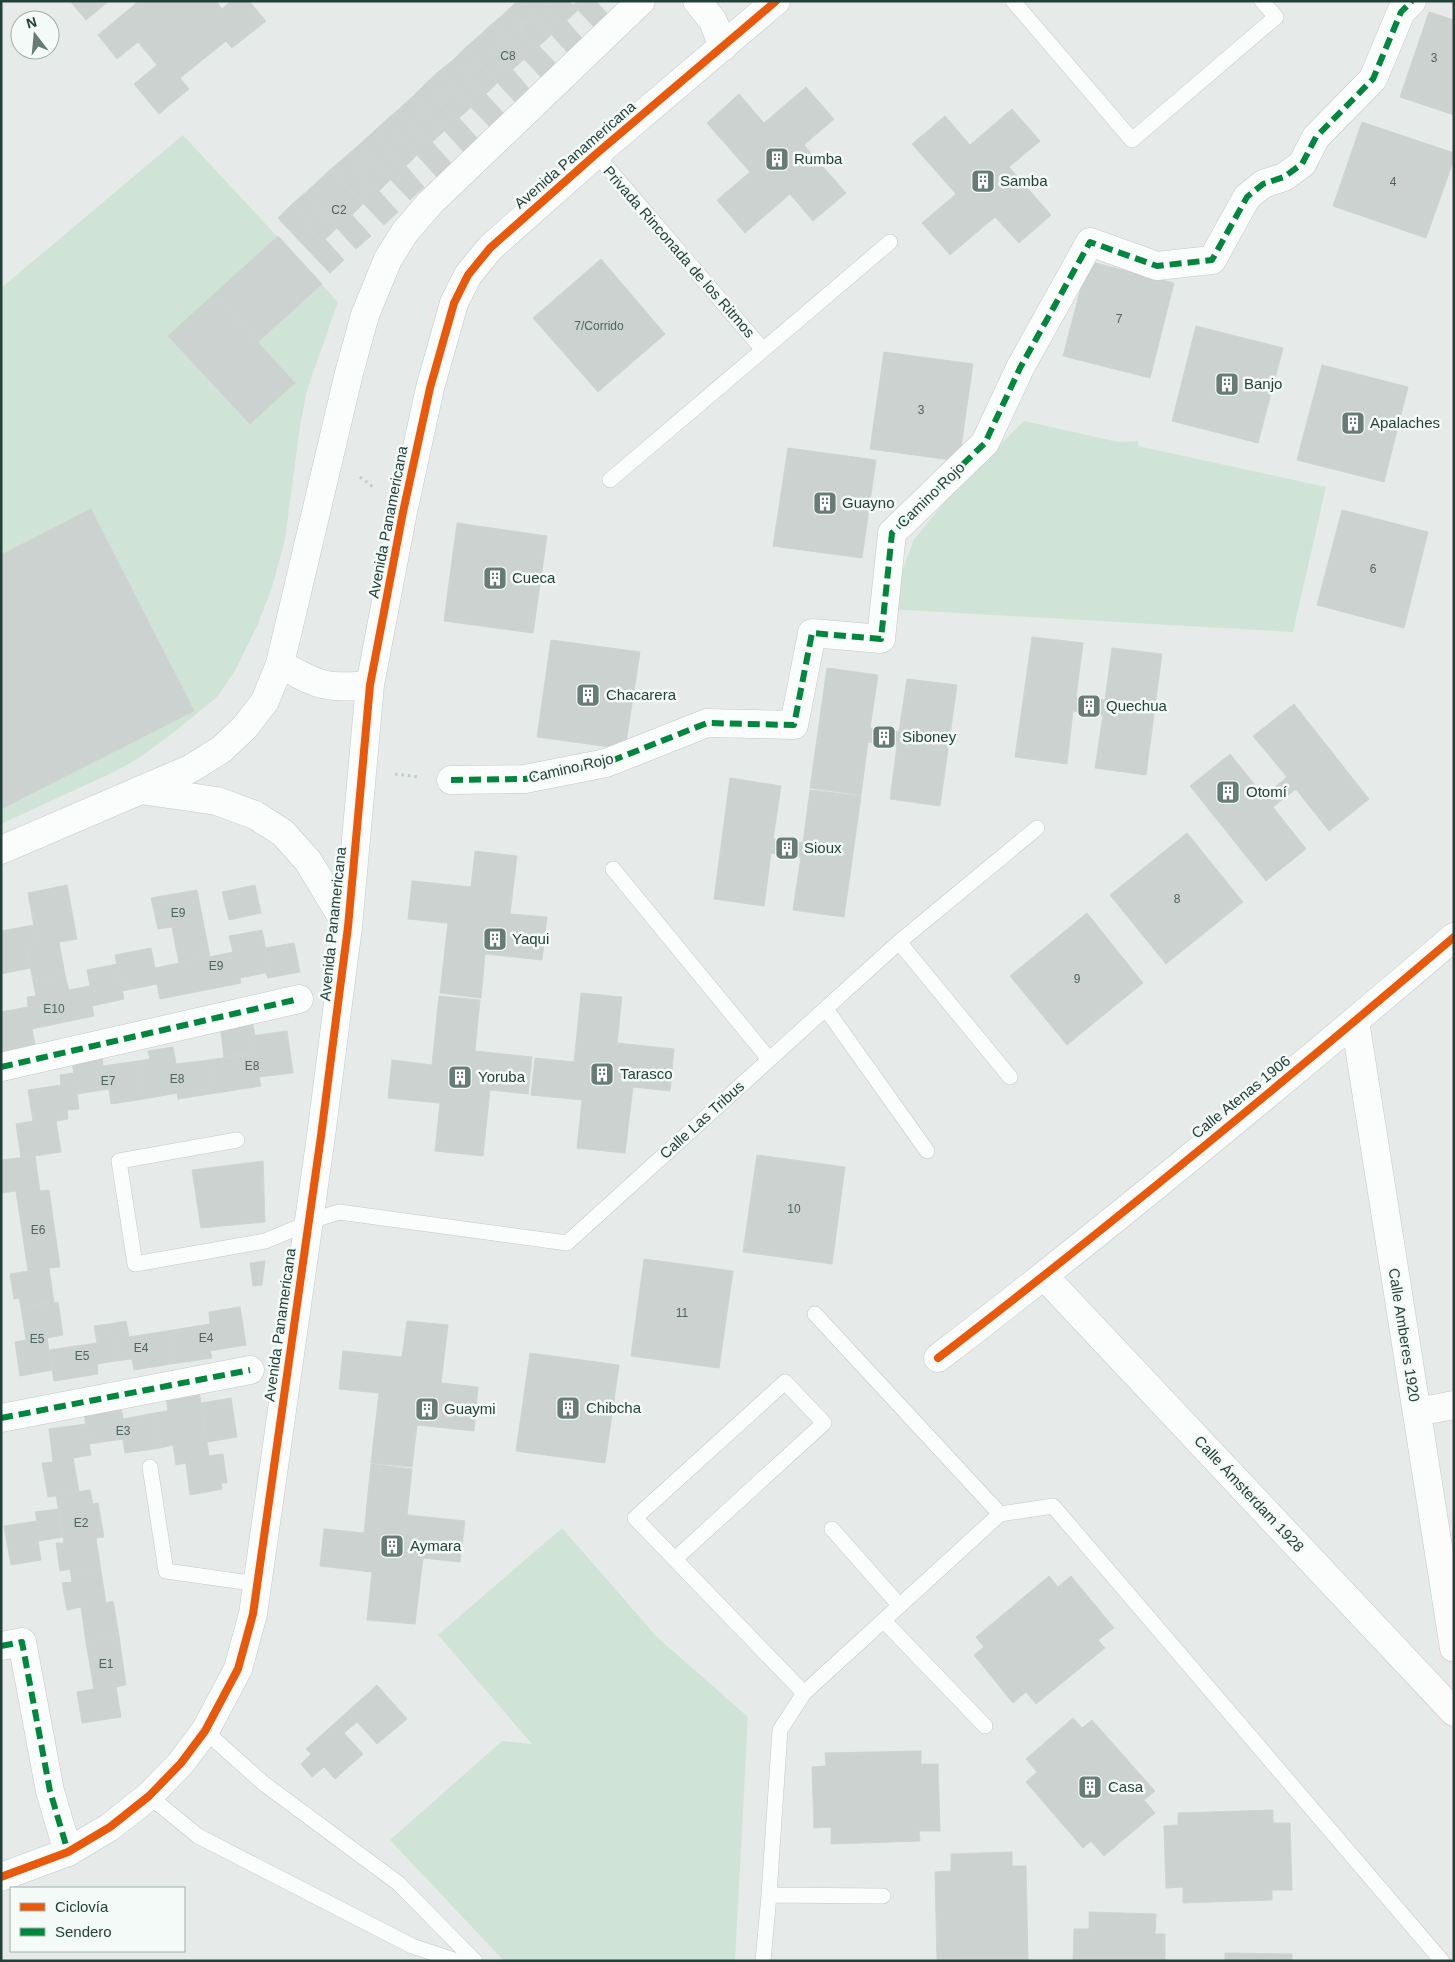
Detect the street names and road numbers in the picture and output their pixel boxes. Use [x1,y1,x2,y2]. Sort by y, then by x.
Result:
street label: Avenida Panamericana [511,97,639,212]
street label: Privada Rinconada de los Ritmos [600,162,759,341]
street label: Avenida Panamericana [364,444,411,600]
street label: Camino Rojo [894,458,968,531]
street label: Camino Rojo [527,749,615,786]
street label: Avenida Panamericana [316,845,349,1002]
street label: Calle Atenas 1906 [1188,1052,1293,1142]
street label: Calle Las Tribus [656,1077,747,1162]
street label: Avenida Panamericana [260,1246,299,1403]
street label: Calle Amberes 1920 [1386,1267,1423,1403]
street label: Calle Ámsterdam 1928 [1191,1432,1308,1555]

